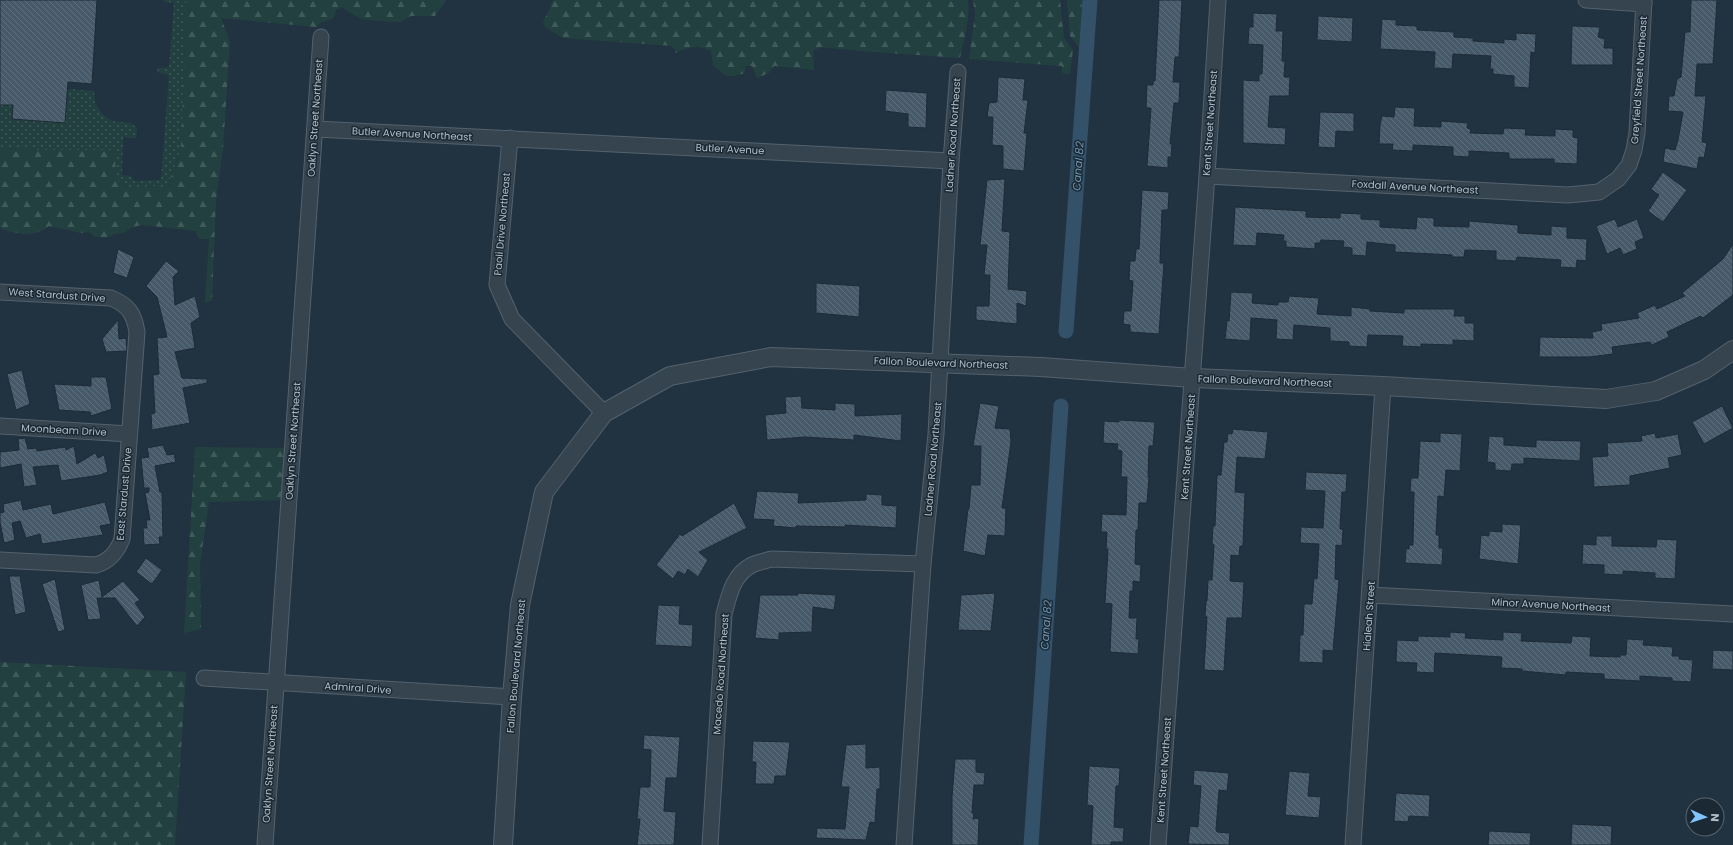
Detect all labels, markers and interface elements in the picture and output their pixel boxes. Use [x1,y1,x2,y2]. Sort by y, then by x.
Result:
street label: Greyfield Street Northeast [1627,15,1651,144]
street label: Oaklyn Street Northeast [303,58,327,177]
street label: Kent Street Northeast [1199,69,1221,176]
street label: Ladner Road Northeast [942,77,965,193]
street label: Butler Avenue Northeast [351,123,473,145]
street label: Butler Avenue [695,140,765,158]
water label: Canal 82 [1068,140,1088,191]
street label: Paoli Drive Northeast [490,172,514,276]
street label: Foxdall Avenue Northeast [1351,176,1479,198]
street label: West Stardust Drive [8,284,106,306]
street label: Fallon Boulevard Northeast [874,353,1009,373]
street label: Fallon Boulevard Northeast [1198,371,1333,391]
street label: Oaklyn Street Northeast [281,381,305,500]
street label: Kent Street Northeast [1177,393,1199,500]
street label: Ladner Road Northeast [921,401,945,517]
street label: Moonbeam Drive [21,420,107,440]
street label: East Stardust Drive [112,447,136,541]
street label: Hialeah Street [1359,580,1379,651]
street label: Minor Avenue Northeast [1491,594,1611,616]
street label: Fallon Boulevard Northeast [503,598,529,734]
water label: Canal 82 [1036,599,1056,650]
street label: Macedo Road Northeast [709,613,733,735]
street label: Admiral Drive [324,678,392,698]
street label: Oaklyn Street Northeast [258,704,282,823]
street label: Kent Street Northeast [1153,716,1175,823]
north arrow [1685,797,1725,837]
text: N [1707,813,1723,822]

